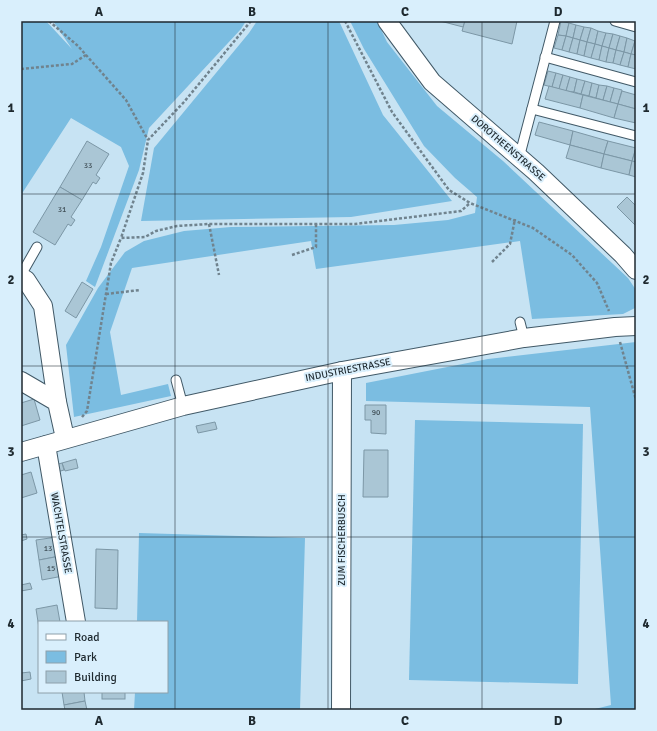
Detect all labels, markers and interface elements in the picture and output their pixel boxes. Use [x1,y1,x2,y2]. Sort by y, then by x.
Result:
text: A [95,4,104,20]
text: B [248,4,256,20]
text: C [401,4,409,20]
text: D [554,4,563,20]
text: 1 [7,100,15,116]
text: 1 [642,100,650,116]
street label: DOROTHEENSTRASSE [469,113,548,184]
house number: 33 [84,160,92,170]
house number: 31 [58,204,66,214]
text: 2 [7,272,15,288]
text: 2 [642,272,650,288]
street label: INDUSTRIESTRASSE [304,356,392,384]
house number: 90 [372,407,380,417]
text: 3 [7,444,15,460]
text: 3 [642,444,650,460]
street label: WACHTELSTRASSE [48,492,74,575]
street label: ZUM FISCHERBUSCH [336,494,348,586]
house number: 13 [44,543,52,553]
house number: 15 [47,563,55,573]
text: 4 [7,616,15,632]
text: 4 [642,616,650,632]
legend [38,621,168,693]
text: Road [74,630,100,645]
text: Park [74,650,97,665]
text: Building [74,670,117,685]
text: A [95,713,104,729]
text: B [248,713,256,729]
text: C [401,713,409,729]
text: D [554,713,563,729]

